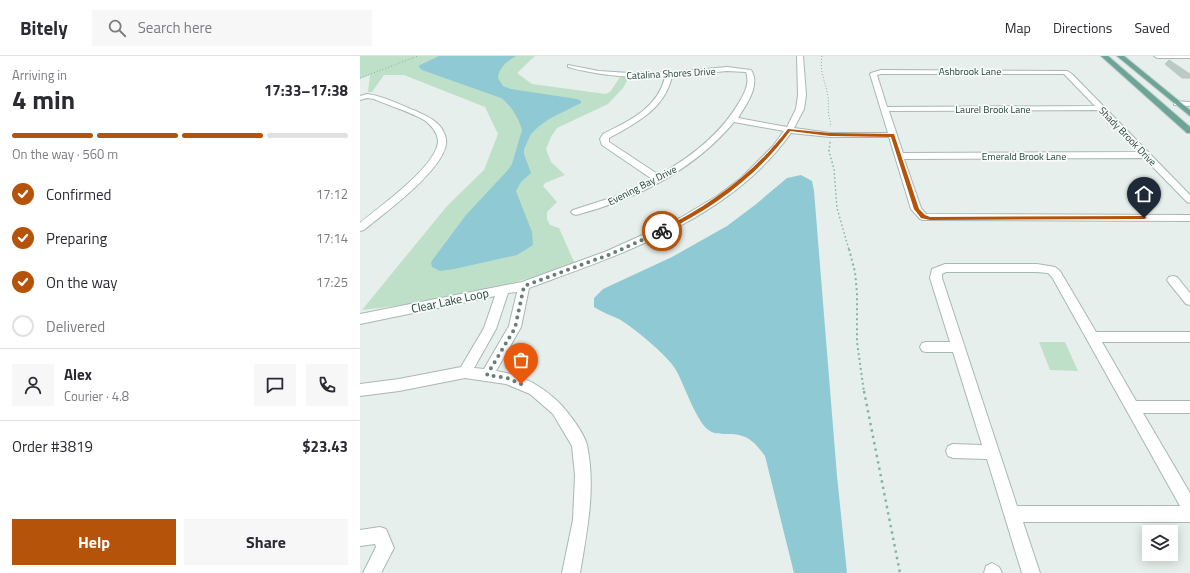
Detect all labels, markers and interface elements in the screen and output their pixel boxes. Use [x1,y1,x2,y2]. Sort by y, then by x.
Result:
search box [92,10,372,46]
text: Bitely [20,13,68,42]
text: Search here [138,16,212,39]
icon: search [106,17,128,39]
text: Map [1005,17,1031,38]
text: Directions [1053,17,1112,38]
text: Saved [1134,17,1170,38]
street label: Catalina Shores Drive [626,64,716,83]
street label: Ashbrook Lane [939,64,1001,79]
text: Arriving in [12,65,67,85]
text: 17:33–17:38 [264,79,348,102]
text: 4 min [12,80,75,119]
street label: Laurel Brook Lane [955,102,1031,117]
street label: Shady Brook Drive [1095,103,1160,169]
text: On the way · 560 m [12,144,118,164]
street label: Emerald Brook Lane [982,149,1066,164]
street label: Evening Bay Drive [605,162,679,209]
pin [1127,177,1161,218]
icon: check [12,183,34,205]
text: Confirmed [46,183,111,206]
icon: home [1133,183,1155,205]
text: 17:12 [316,184,348,204]
courier [642,211,682,251]
icon: bike [651,220,673,242]
icon: check [12,227,34,249]
text: Preparing [46,227,107,250]
text: 17:14 [316,228,348,248]
icon: check [12,271,34,293]
text: On the way [46,271,118,294]
text: 17:25 [316,272,348,292]
street label: Clear Lake Loop [409,283,490,318]
text: Delivered [46,315,105,338]
pin [504,343,538,384]
icon: bag [510,349,532,371]
text: Alex [64,363,92,386]
button: person [12,364,54,406]
button: chat [254,364,296,406]
button: phone [306,364,348,406]
text: Courier · 4.8 [64,386,129,406]
text: Order #3819 [12,435,93,458]
text: $23.43 [302,435,348,458]
button: Help [12,519,176,565]
button: Share [184,519,348,565]
map controls [1142,525,1178,561]
button: layers [1142,525,1178,561]

